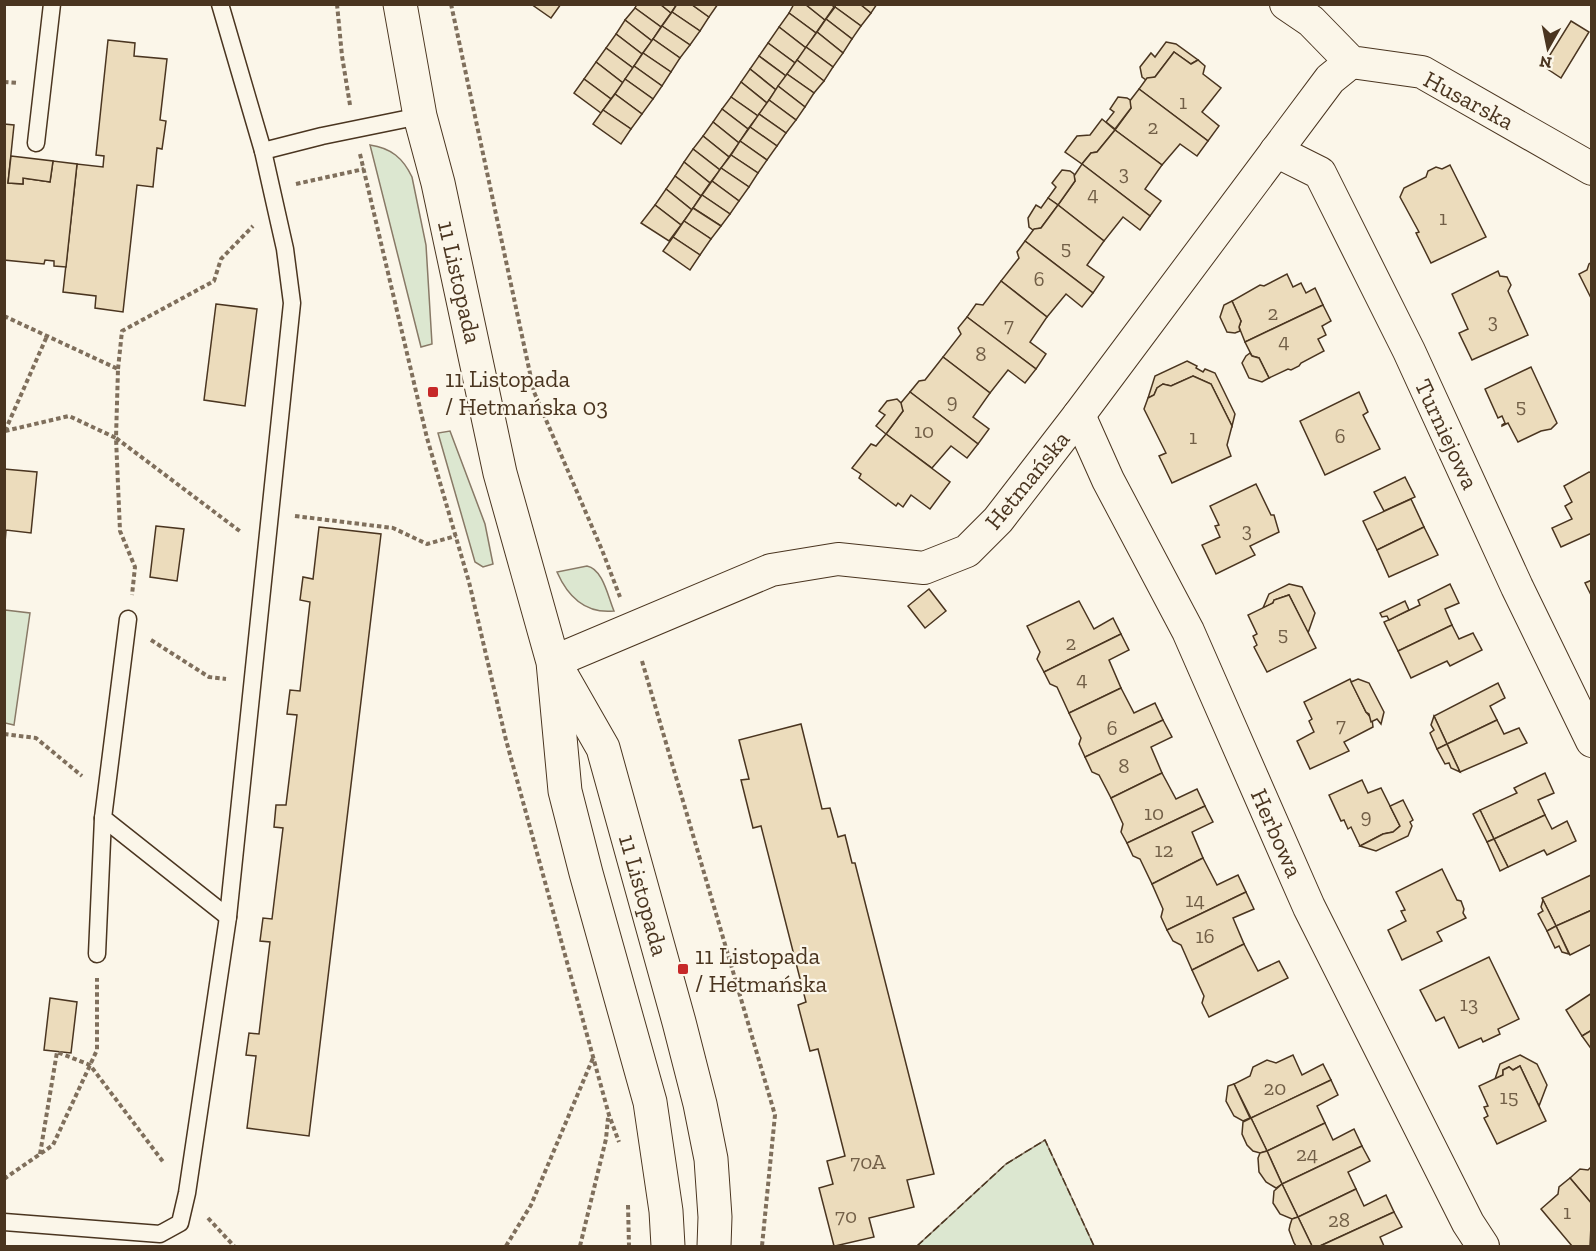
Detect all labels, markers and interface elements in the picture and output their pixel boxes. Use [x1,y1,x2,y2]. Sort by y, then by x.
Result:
north arrow [1518,18,1578,78]
text: N [1538,52,1553,73]
street label: Husarska [1419,64,1519,136]
house number: 1 [1179,89,1187,114]
house number: 2 [1148,114,1158,139]
house number: 3 [1119,160,1129,185]
house number: 4 [1087,181,1099,206]
house number: 1 [1439,205,1447,230]
street label: 11 Listopada [432,218,488,347]
house number: 5 [1061,235,1071,260]
house number: 6 [1033,266,1045,291]
house number: 2 [1268,300,1278,325]
house number: 3 [1488,308,1498,333]
house number: 7 [1004,312,1014,337]
house number: 4 [1278,328,1290,353]
house number: 8 [975,341,987,366]
place label: 11 Listopada / Hetmańska 03 [445,364,608,421]
street label: Turniejowa [1409,374,1485,494]
marker: 11 Listopada / Hetmańska 03 [426,385,440,399]
house number: 9 [946,388,958,413]
house number: 5 [1516,393,1526,418]
house number: 10 [914,418,934,443]
house number: 6 [1334,423,1346,448]
house number: 1 [1189,424,1197,449]
street label: Hetmańska [978,425,1076,535]
house number: 3 [1242,517,1252,542]
house number: 5 [1278,621,1288,646]
house number: 2 [1066,630,1076,655]
house number: 4 [1076,666,1088,691]
house number: 7 [1336,712,1346,737]
house number: 6 [1106,715,1118,740]
house number: 8 [1118,753,1130,778]
street label: Herbowa [1245,784,1309,882]
house number: 10 [1144,800,1164,825]
house number: 9 [1360,803,1372,828]
street label: 11 Listopada [613,831,675,959]
house number: 12 [1155,837,1173,862]
house number: 14 [1185,887,1205,912]
house number: 16 [1195,923,1215,948]
place label: 11 Listopada / Hetmańska [695,941,827,998]
marker: 11 Listopada / Hetmańska [676,962,690,976]
house number: 13 [1460,991,1478,1016]
house number: 20 [1264,1075,1286,1100]
house number: 15 [1500,1084,1518,1109]
house number: 24 [1296,1141,1318,1166]
house number: 70A [850,1149,886,1174]
house number: 1 [1563,1199,1571,1224]
house number: 70 [835,1203,857,1228]
house number: 28 [1328,1207,1350,1232]

